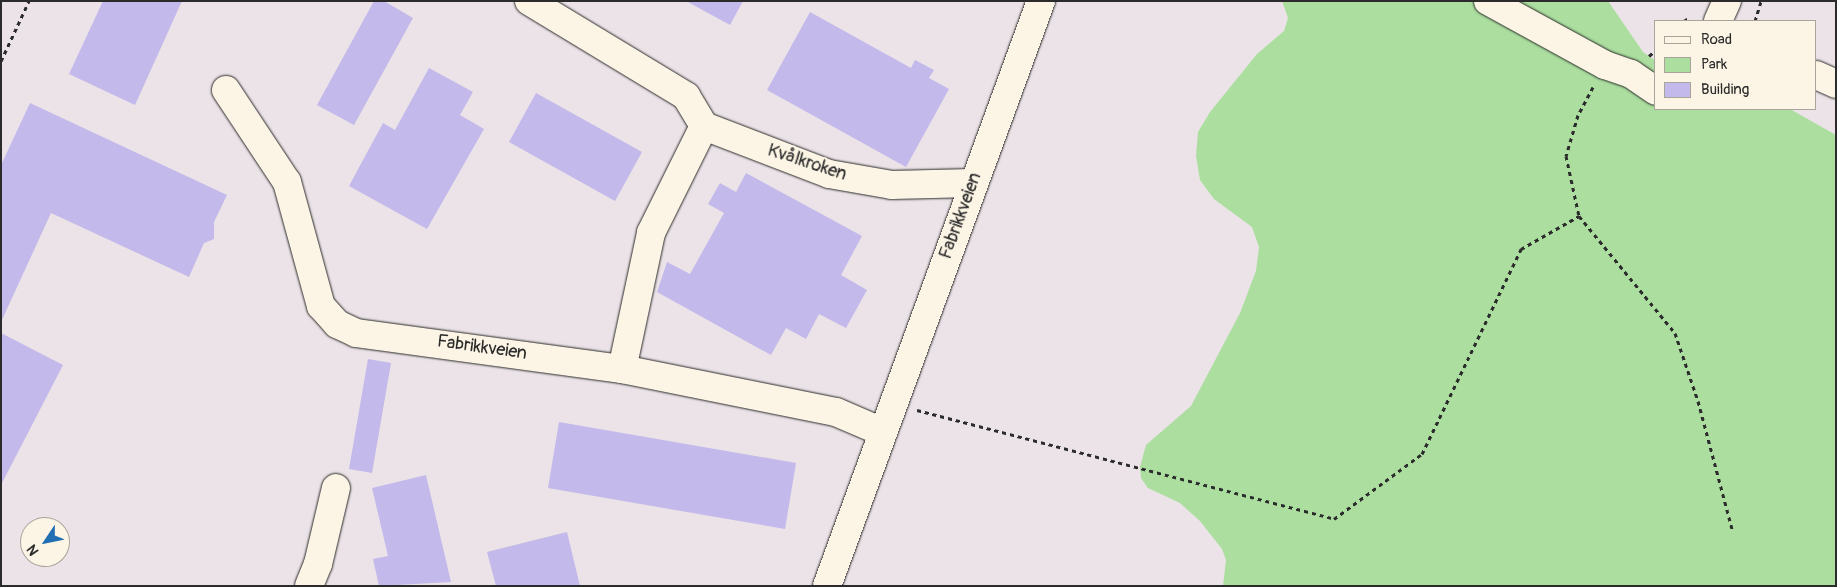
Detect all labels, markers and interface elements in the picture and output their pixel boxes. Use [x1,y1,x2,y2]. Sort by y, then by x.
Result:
legend [1654,20,1817,110]
text: Road [1701,30,1732,49]
text: Park [1701,55,1727,74]
text: Building [1701,80,1749,99]
street label: Kvålkroken [765,140,849,186]
street label: Fabrikkveien [935,170,987,262]
street label: Fabrikkveien [436,331,528,365]
north arrow [20,517,70,567]
text: N [23,541,43,559]

